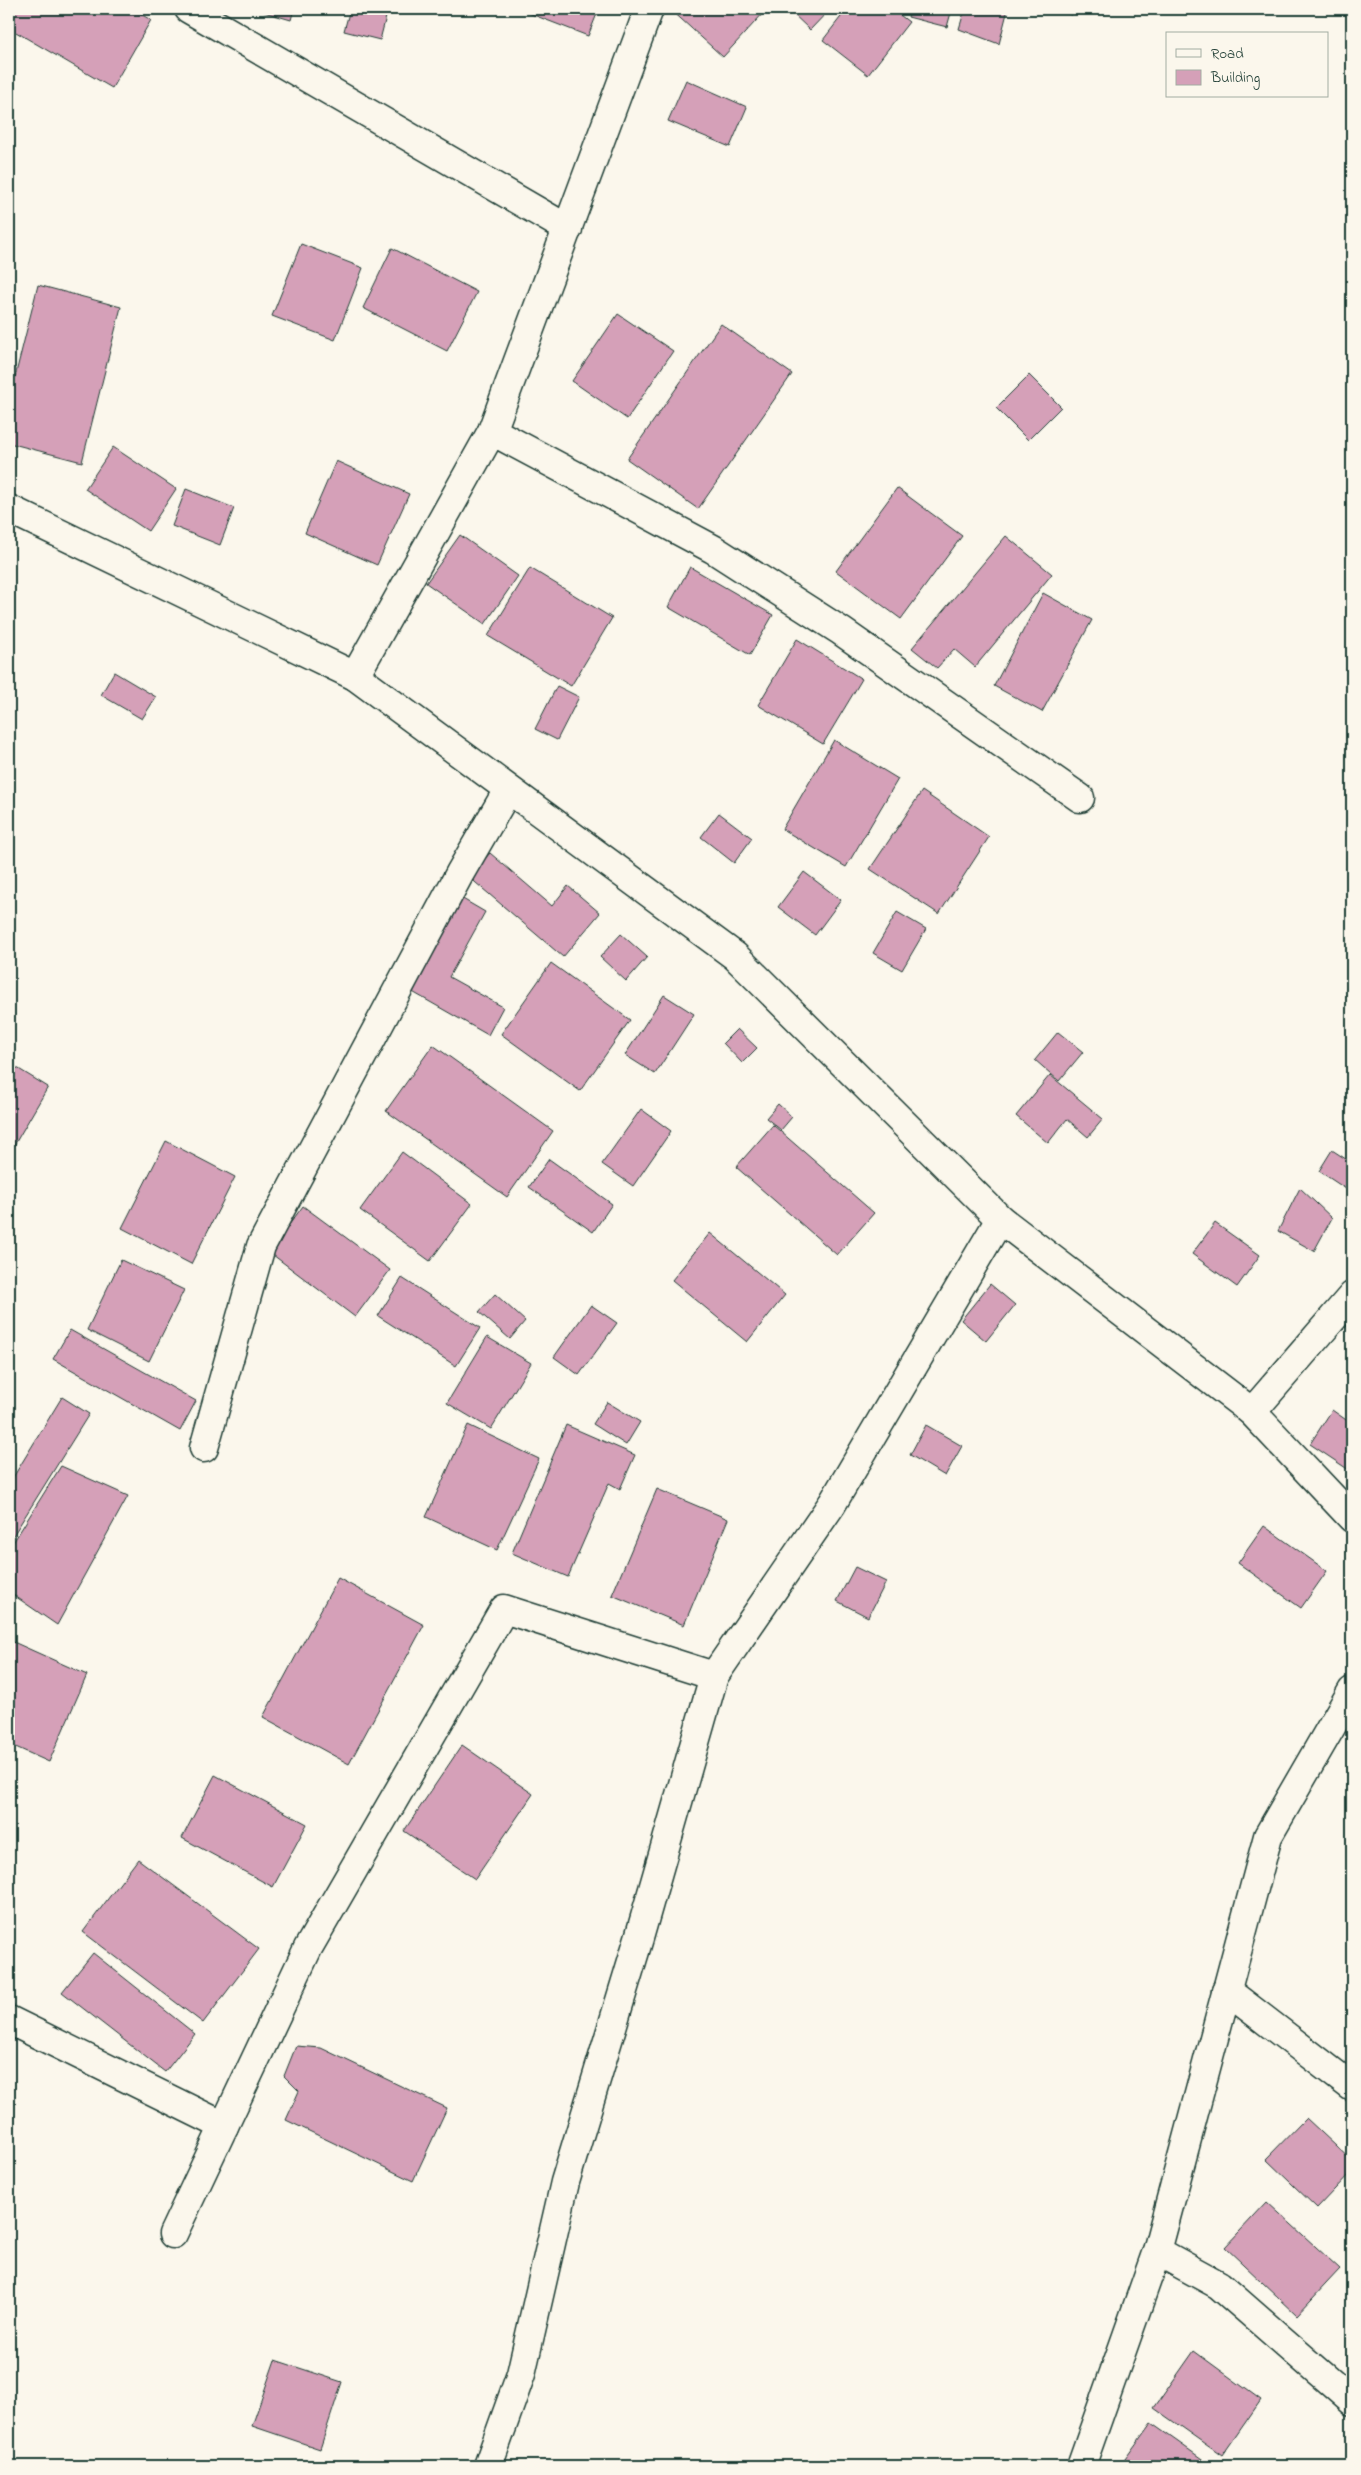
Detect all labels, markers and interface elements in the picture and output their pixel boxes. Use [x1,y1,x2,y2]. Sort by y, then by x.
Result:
legend [1166,32,1328,98]
text: Road [1211,43,1244,65]
text: Building [1210,67,1260,90]

